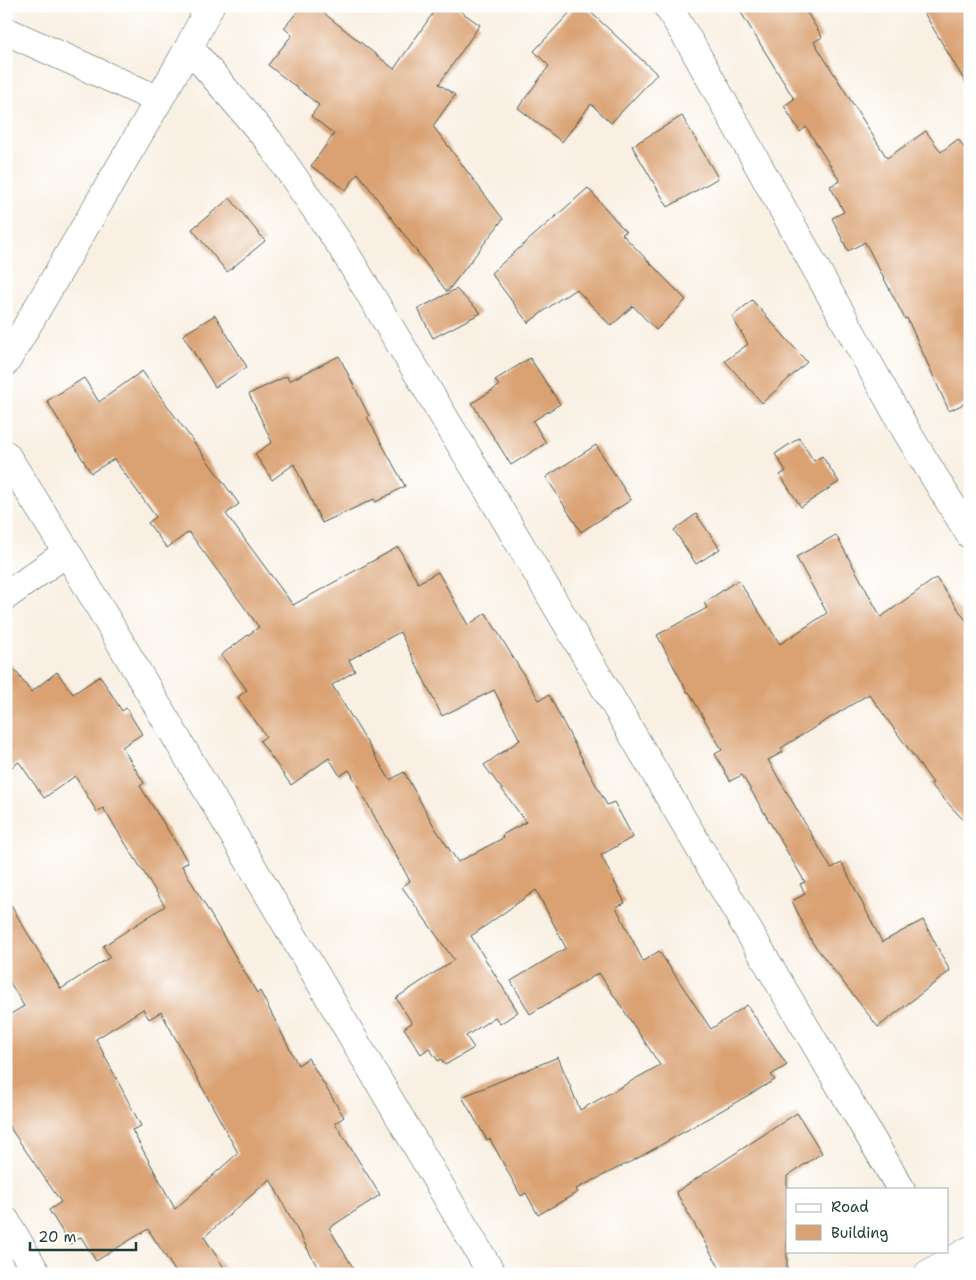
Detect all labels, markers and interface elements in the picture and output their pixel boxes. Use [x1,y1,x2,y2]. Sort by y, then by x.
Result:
legend [786,1188,948,1252]
text: Road [831,1197,869,1217]
scale bar [30,1220,136,1252]
text: Building [831,1223,888,1243]
text: 20 m [38,1227,77,1247]

